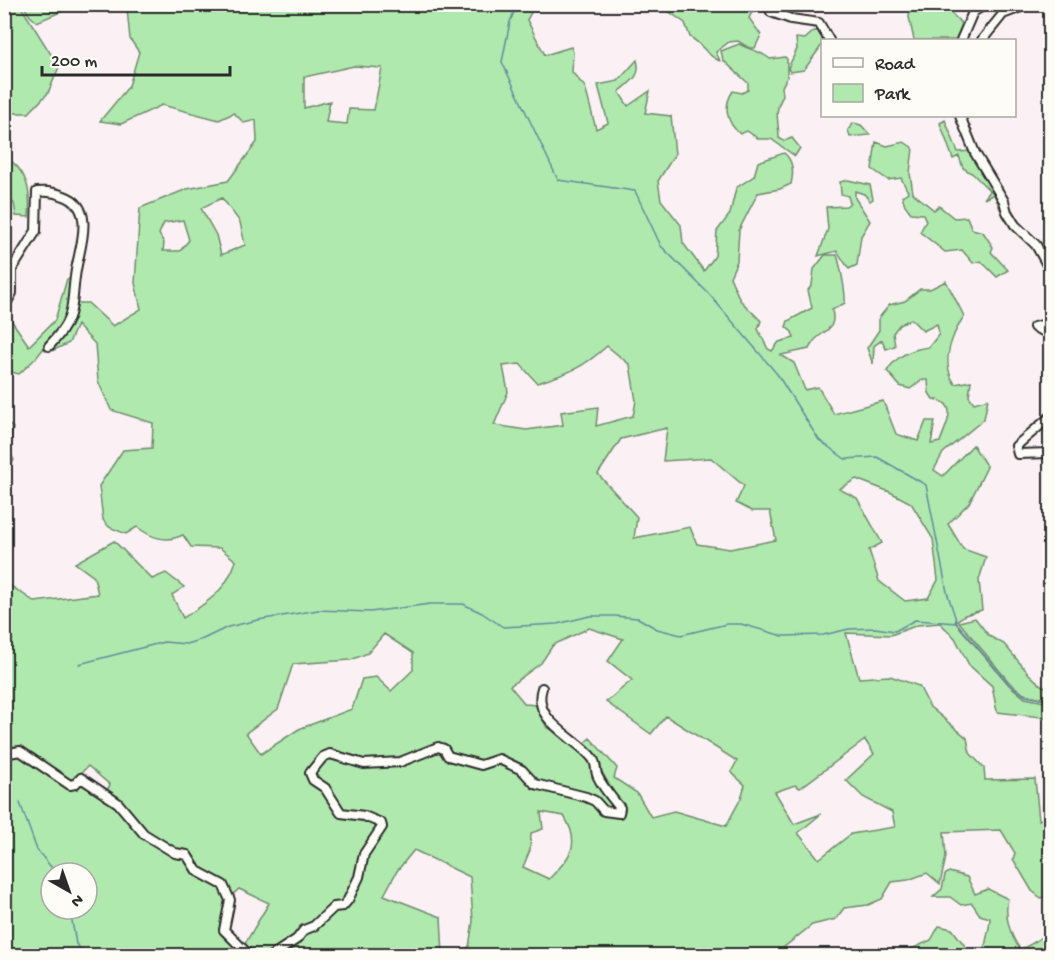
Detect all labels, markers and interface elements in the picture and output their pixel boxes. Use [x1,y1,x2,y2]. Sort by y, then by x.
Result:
scale bar [42,39,230,77]
legend [821,39,1016,117]
text: 200 m [51,52,98,73]
text: Road [875,55,916,76]
text: Park [874,85,911,106]
north arrow [39,861,99,921]
text: N [66,889,87,911]

